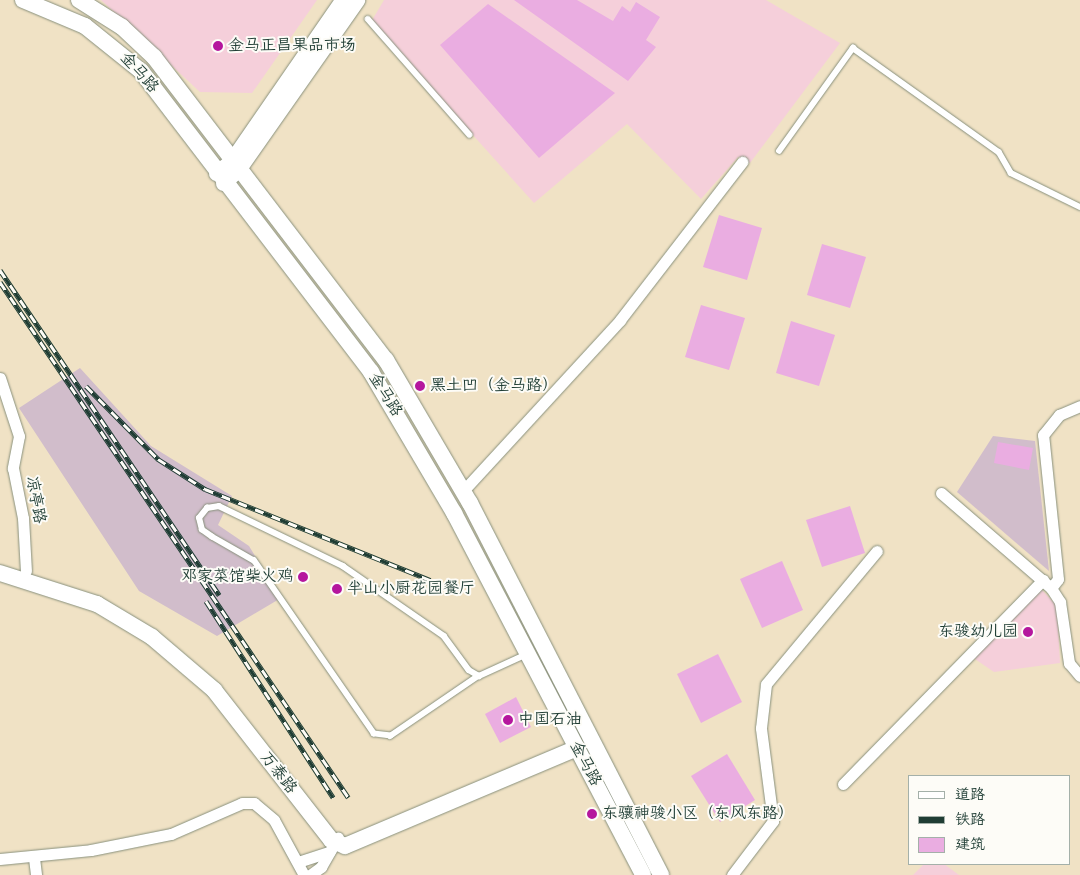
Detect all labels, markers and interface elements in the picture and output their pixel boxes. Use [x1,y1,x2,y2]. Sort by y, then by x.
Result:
place label: 金马正昌果品市场 [228,36,356,56]
marker: 金马正昌果品市场 [212,40,224,52]
street label: 金马路 [116,49,162,97]
street label: 金马路 [364,370,406,420]
place label: 黑土凹（金马路） [430,376,558,396]
marker: 黑土凹（金马路） [414,380,426,392]
street label: 凉亭路 [21,475,49,525]
place label: 邓家菜馆柴火鸡 [181,567,293,587]
marker: 邓家菜馆柴火鸡 [297,571,309,583]
place label: 半山小厨花园餐厅 [347,579,475,599]
marker: 半山小厨花园餐厅 [331,583,343,595]
place label: 东骏幼儿园 [938,622,1018,642]
marker: 东骏幼儿园 [1022,626,1034,638]
place label: 中国石油 [518,710,582,730]
marker: 中国石油 [502,714,514,726]
street label: 金马路 [565,738,605,790]
street label: 万泰路 [256,748,300,798]
legend [908,775,1070,865]
text: 道路 [955,784,985,806]
place label: 东骧神骏小区（东风东路） [602,804,794,824]
marker: 东骧神骏小区（东风东路） [586,808,598,820]
text: 铁路 [955,809,985,831]
text: 建筑 [955,834,985,856]

